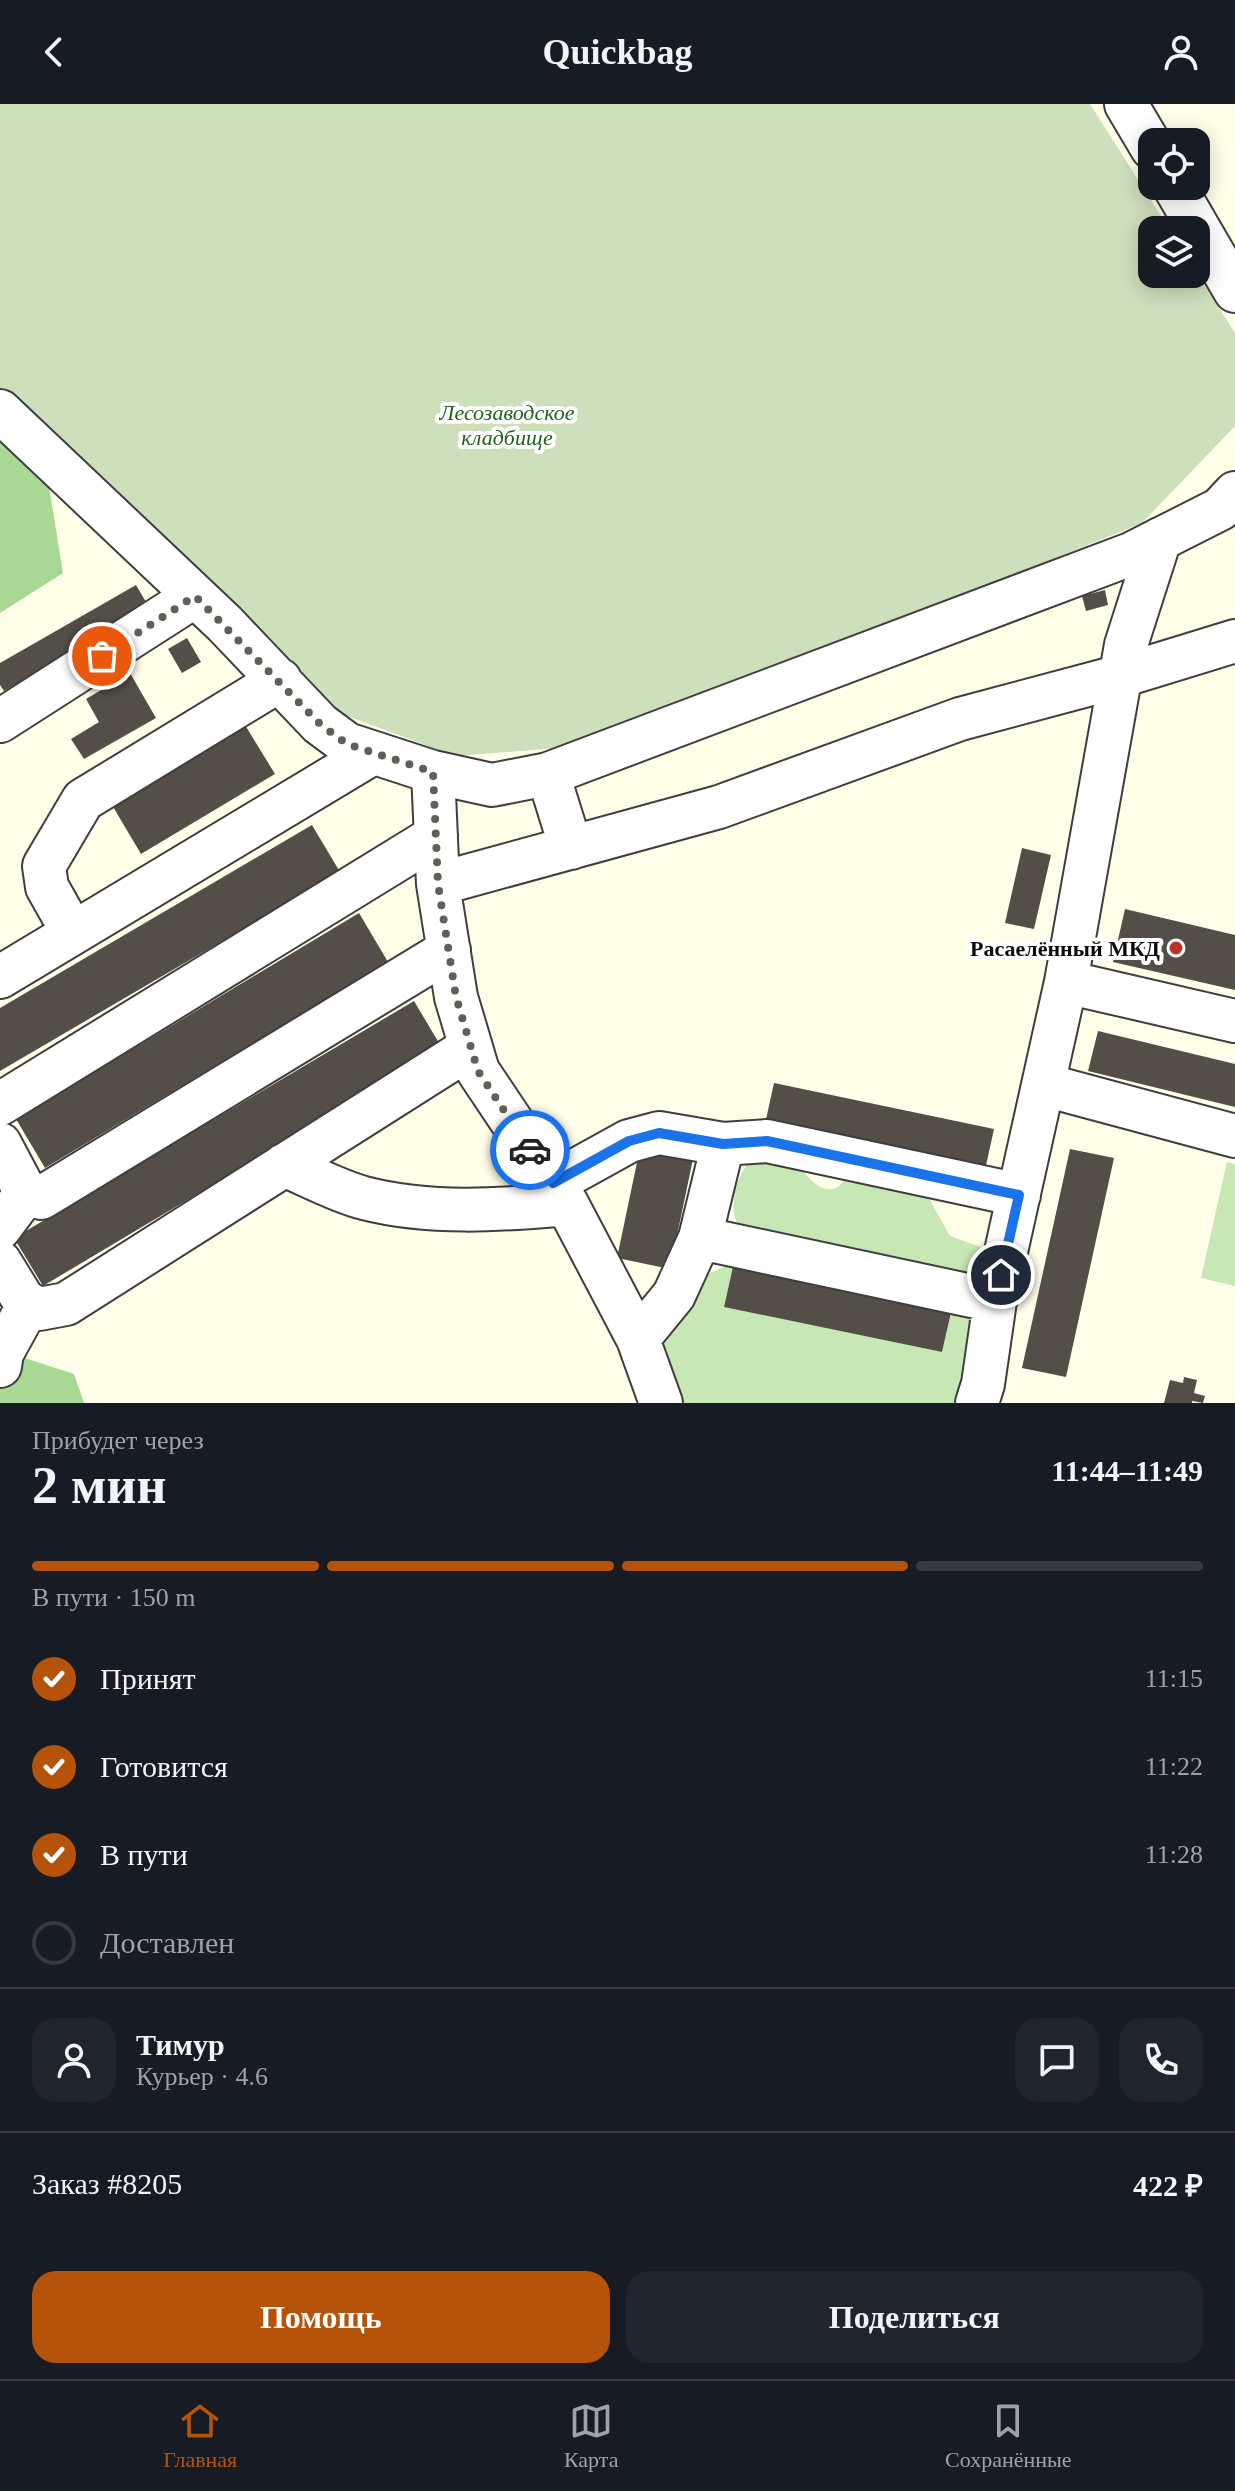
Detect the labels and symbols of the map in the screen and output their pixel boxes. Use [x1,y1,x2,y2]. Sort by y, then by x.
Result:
park label: Лесозаводское кладбище [439,400,575,450]
pin [68,622,136,690]
place label: Расаелённый МКД [970,936,1160,961]
marker: Расаелённый МКД [1167,939,1185,957]
courier [490,1110,570,1190]
pin [967,1241,1035,1309]

